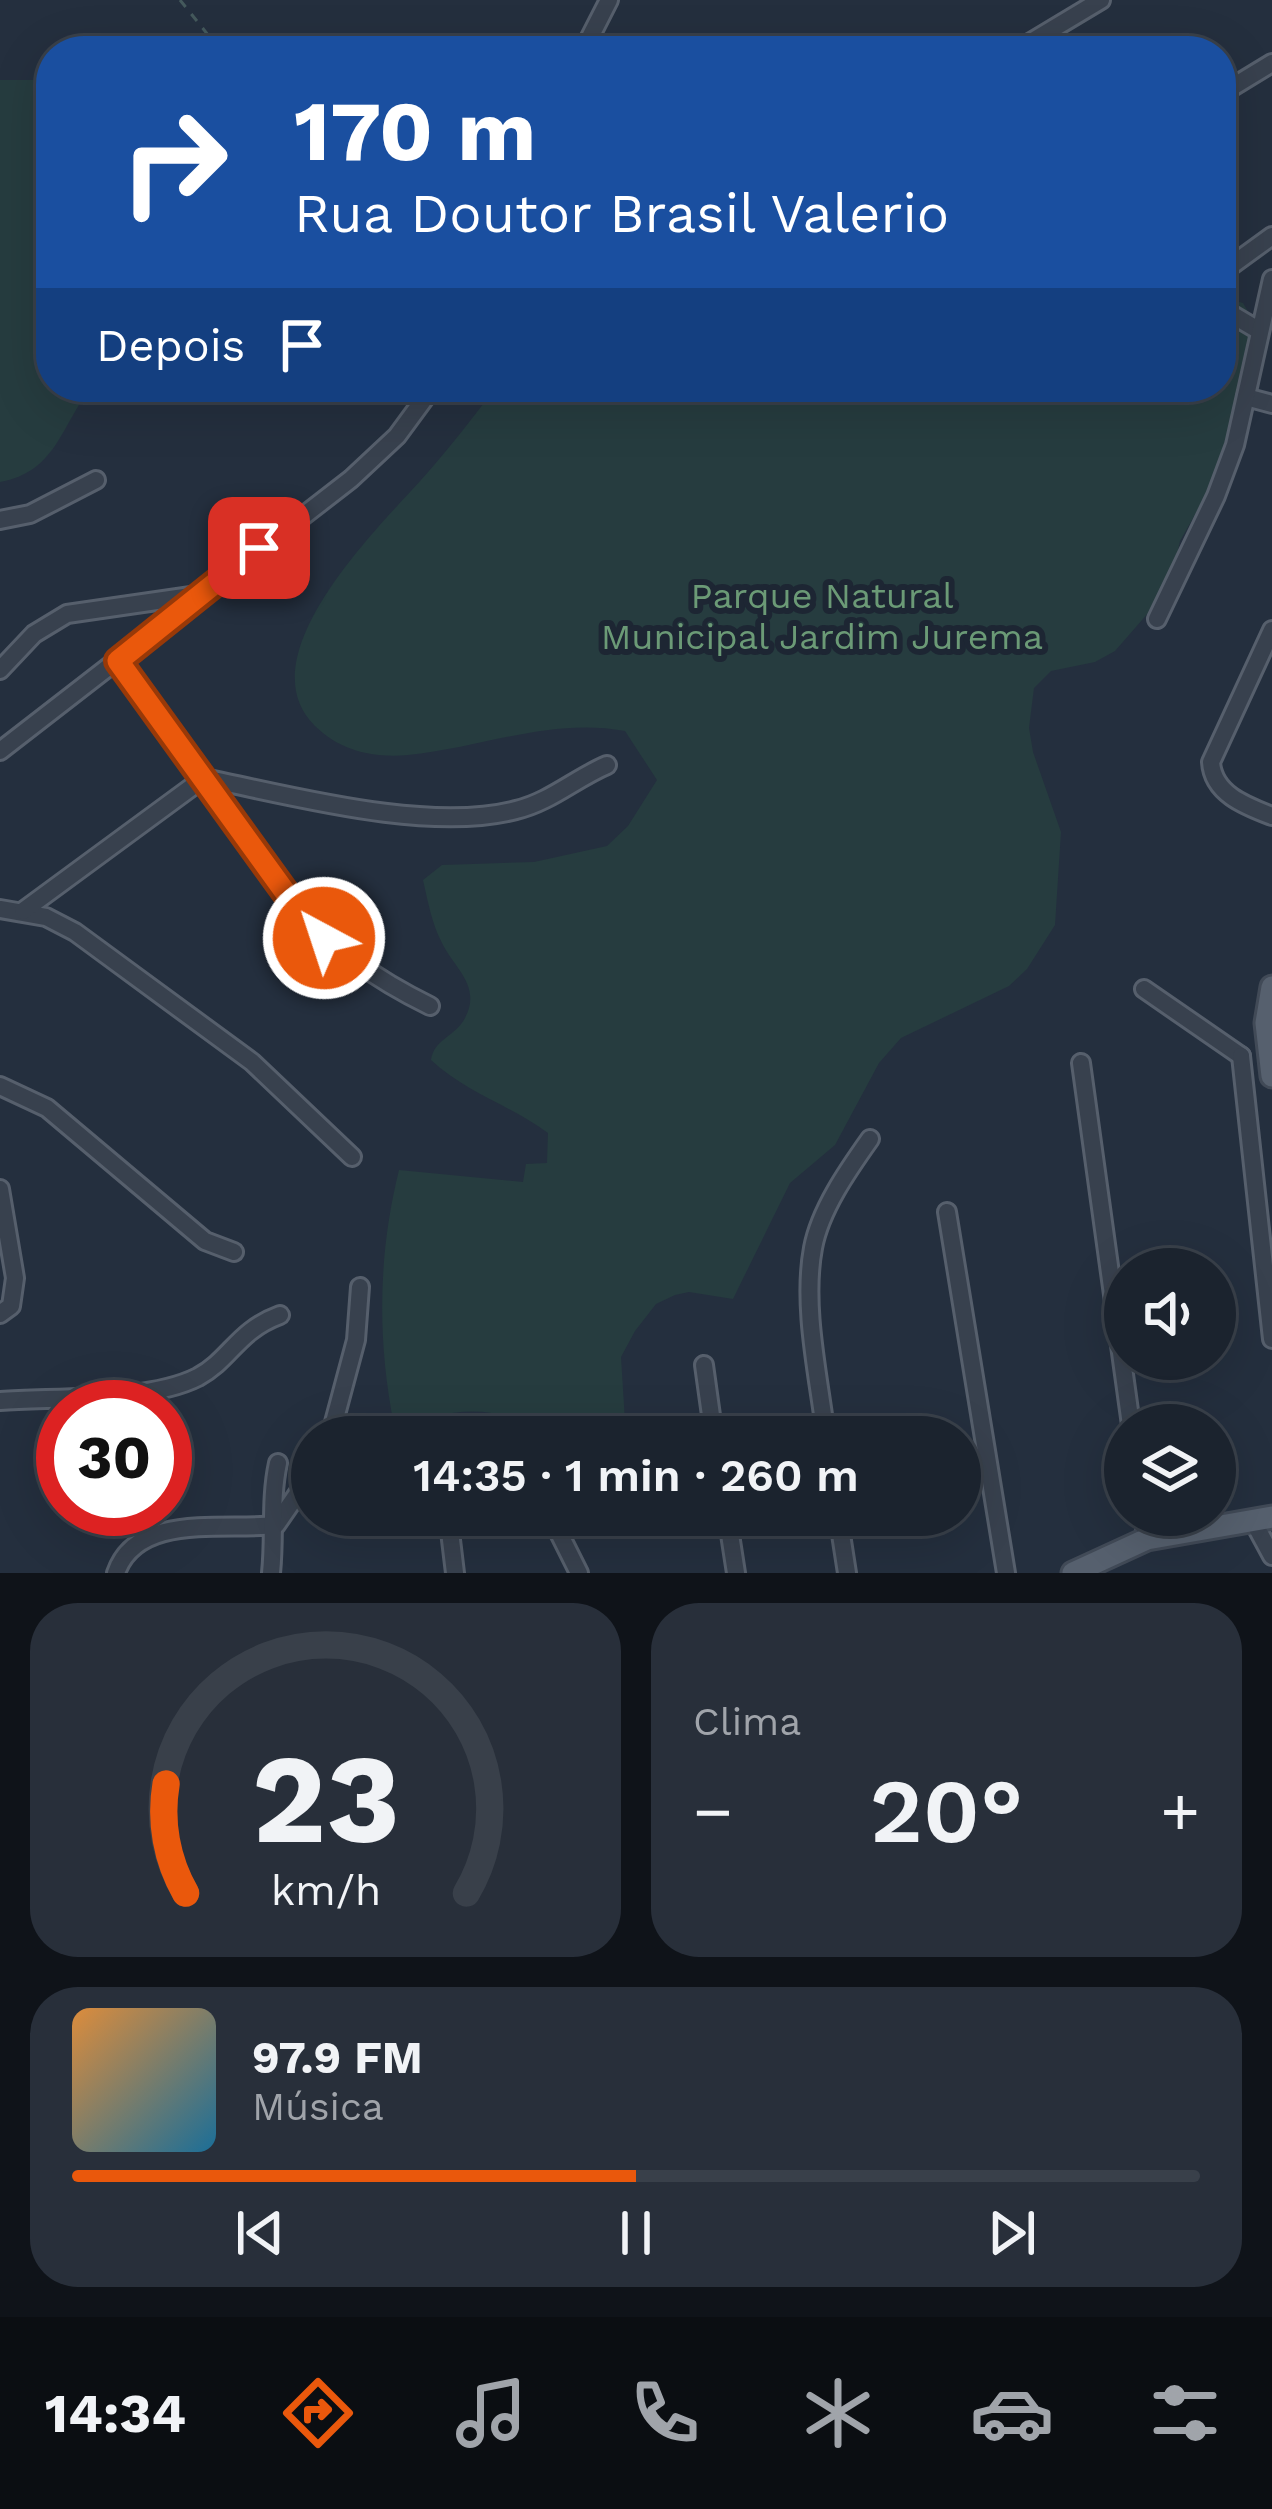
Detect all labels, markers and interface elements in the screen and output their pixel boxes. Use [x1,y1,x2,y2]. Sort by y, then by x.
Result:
text: 170 m [294,82,536,180]
icon: right [96,84,252,240]
text: Rua Doutor Brasil Valerio [294,182,949,245]
icon: arrive [269,312,335,378]
text: Depois [96,319,245,372]
pin [208,497,310,599]
icon: arrive [226,515,292,581]
park label: Parque Natural Municipal Jardim Jurema [601,575,1043,658]
position arrow [261,875,387,1001]
map controls [1104,1248,1236,1536]
button: sound [1104,1248,1236,1380]
speed limit sign: 30 [36,1380,192,1536]
button: layers [1104,1404,1236,1536]
text: 14:35 · 1 min · 260 m [413,1449,859,1502]
text: Clima [693,1699,801,1744]
text: 23 [251,1726,400,1872]
text: 20° [870,1758,1023,1864]
text: − [693,1773,733,1850]
text: + [1160,1773,1200,1850]
text: km/h [270,1865,381,1915]
text: 97.9 FM [252,2031,423,2084]
text: Música [252,2084,384,2129]
icon: previous [227,2200,293,2266]
icon: pause [603,2200,669,2266]
icon: next [979,2200,1045,2266]
icon: directions [276,2371,360,2455]
icon: music [449,2371,533,2455]
icon: phone [623,2371,707,2455]
icon: climate [796,2371,880,2455]
icon: car [970,2371,1054,2455]
icon: filters [1143,2371,1227,2455]
text: 14:34 [45,2382,186,2445]

